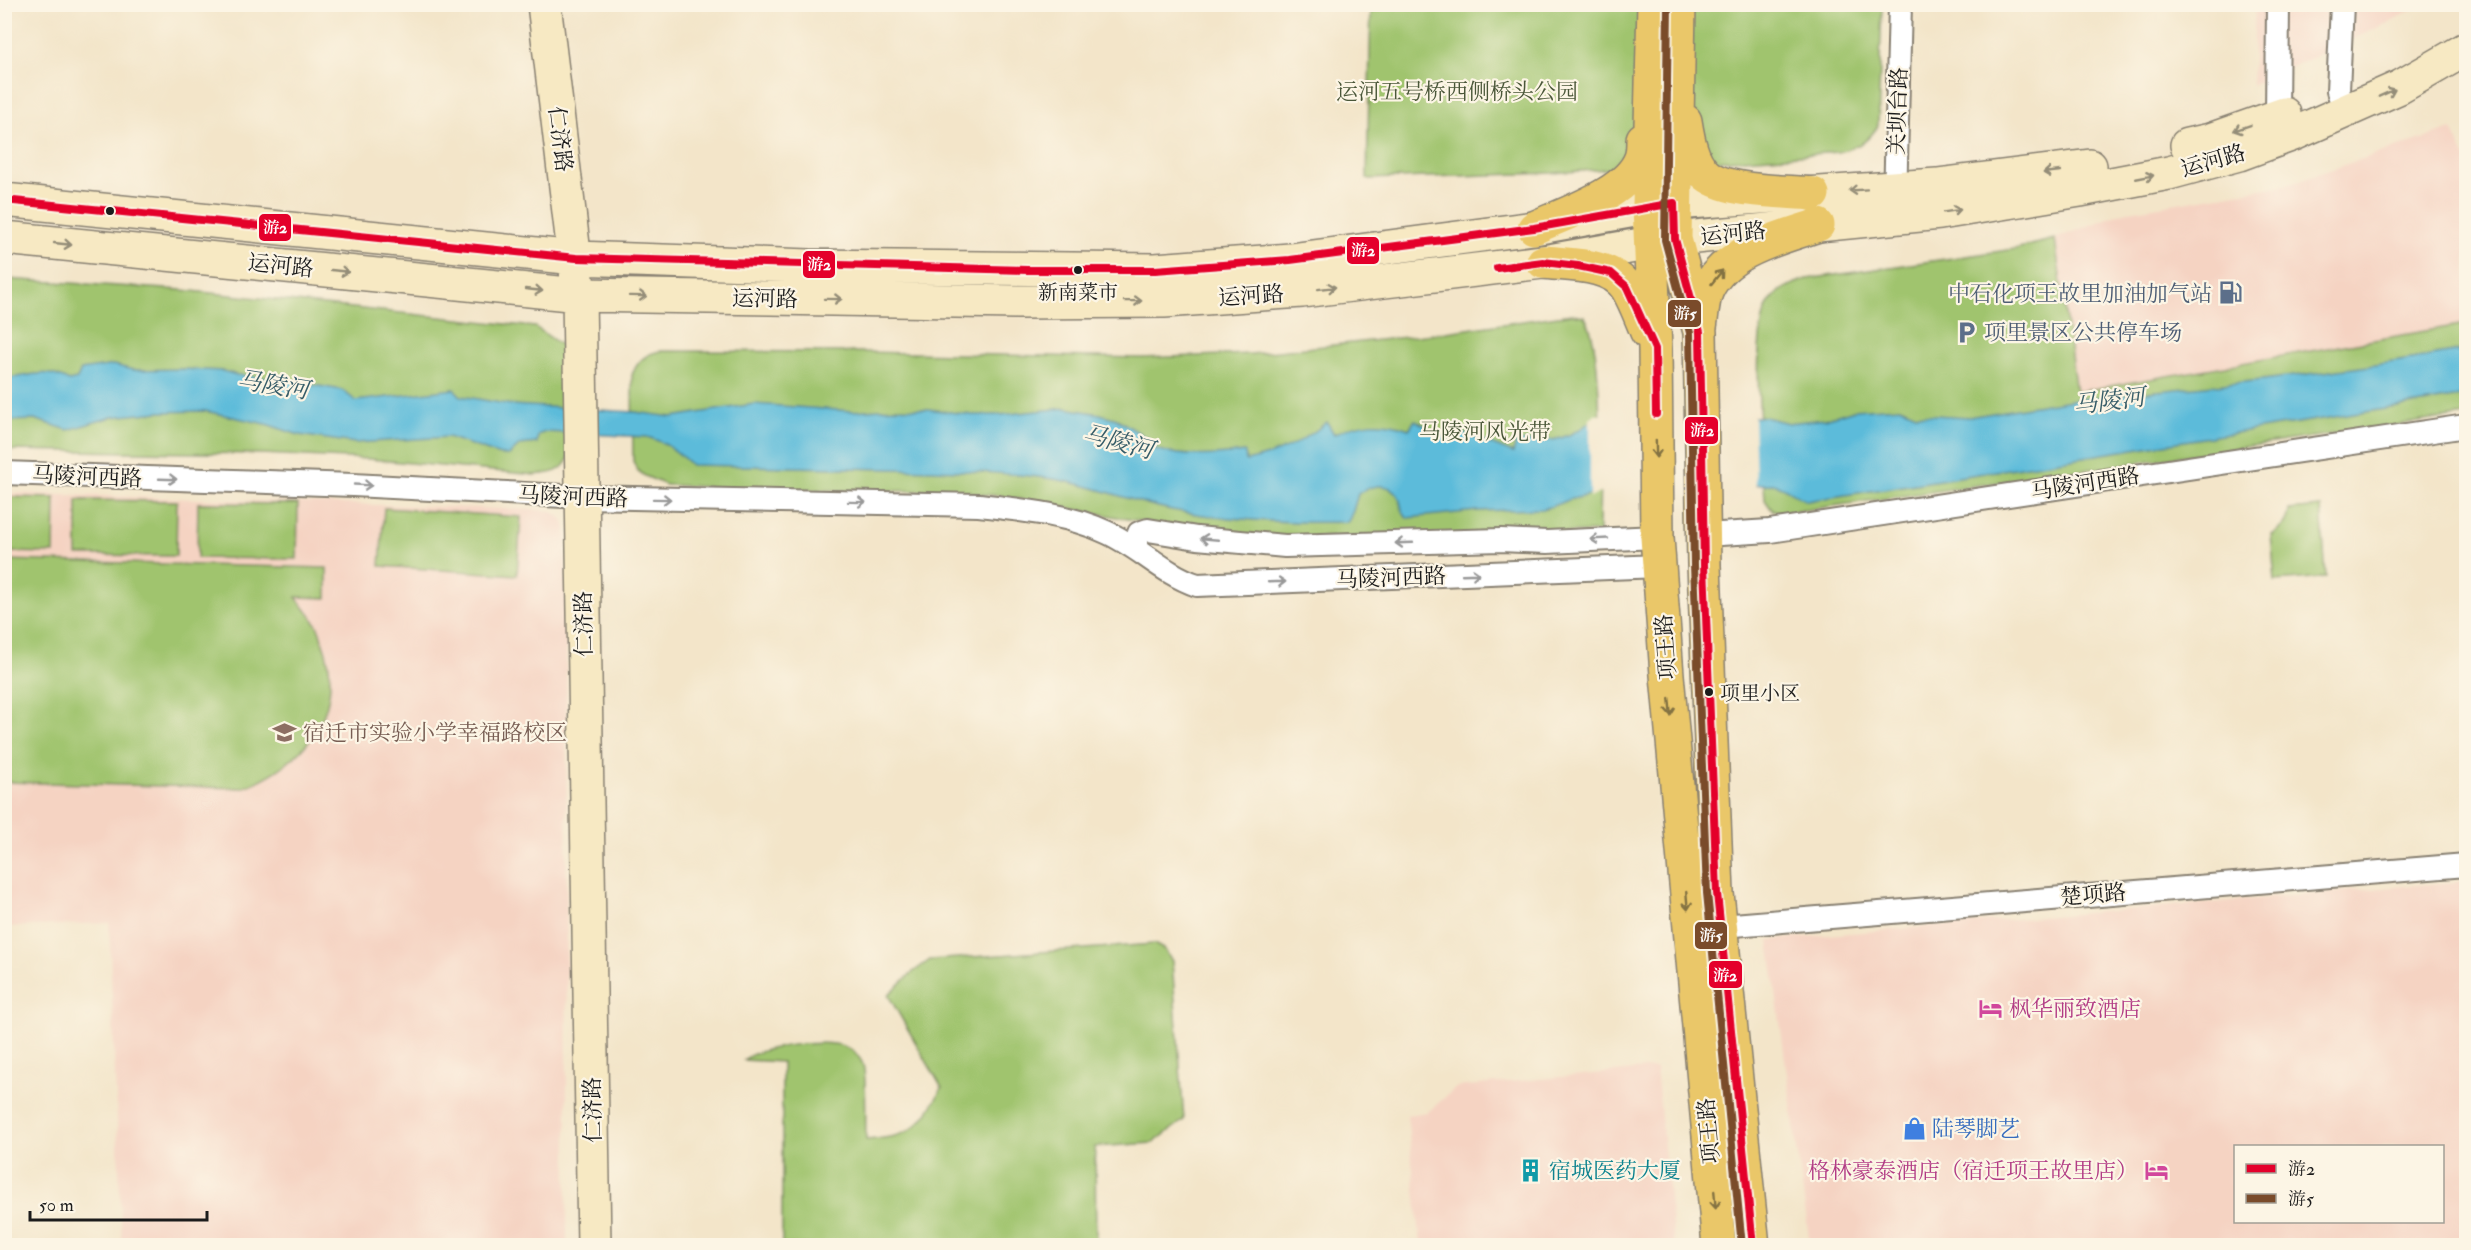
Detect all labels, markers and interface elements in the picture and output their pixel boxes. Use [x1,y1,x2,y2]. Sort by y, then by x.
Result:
street label: 关坝台路 [1882,67,1914,156]
park label: 运河五号桥西侧桥头公园 [1336,78,1578,106]
one-way arrow [2378,87,2396,98]
street label: 仁济路 [542,105,578,174]
one-way arrow [2233,124,2252,135]
street label: 运河路 [2178,138,2249,184]
one-way arrow [2043,166,2063,177]
one-way arrow [2134,171,2154,182]
one-way arrow [1849,185,1869,196]
unlabelled marker [104,205,116,217]
one-way arrow [1942,205,1962,216]
line badge: 游2 [258,213,292,242]
street label: 运河路 [1699,217,1767,251]
text: 游2 [263,218,287,238]
line badge: 游2 [1346,236,1380,265]
one-way arrow [52,239,72,250]
text: 游2 [1351,241,1375,261]
street label: 运河路 [247,249,315,283]
line badge: 游2 [802,250,836,279]
text: 游2 [807,255,831,275]
marker: 新南菜市 [1072,264,1084,276]
one-way arrow [330,266,350,277]
one-way arrow [1710,270,1723,286]
place label: 新南菜市 [1038,280,1118,305]
street label: 运河路 [1217,280,1285,312]
place label: 中石化项王故里加油加气站 [1948,280,2212,308]
fuel station icon: 中石化项王故里加油加气站 [2217,280,2243,306]
one-way arrow [1317,282,1337,293]
street label: 运河路 [732,284,798,314]
one-way arrow [524,285,544,296]
one-way arrow [627,290,647,301]
one-way arrow [822,293,842,305]
one-way arrow [1122,295,1142,307]
line badge: 游5 [1667,299,1702,328]
text: 游5 [1673,304,1697,324]
parking icon: 项里景区公共停车场 [1953,319,1979,345]
place label: 项里景区公共停车场 [1984,319,2182,347]
water label: 马陵河 [235,365,315,407]
water label: 马陵河 [2071,381,2151,421]
line badge: 游2 [1684,416,1719,445]
park label: 马陵河风光带 [1419,418,1551,446]
water label: 马陵河 [1079,419,1160,467]
text: 游2 [1690,421,1714,441]
one-way arrow [1650,439,1662,459]
street label: 马陵河西路 [32,461,142,493]
street label: 马陵河西路 [2029,462,2142,506]
one-way arrow [157,473,177,484]
one-way arrow [352,480,372,491]
street label: 马陵河西路 [518,481,628,513]
one-way arrow [652,493,672,505]
one-way arrow [847,496,867,508]
one-way arrow [1200,534,1220,545]
one-way arrow [1590,534,1609,545]
one-way arrow [1395,537,1415,548]
street label: 马陵河西路 [1336,562,1446,594]
one-way arrow [1461,568,1481,579]
one-way arrow [1266,576,1286,587]
street label: 仁济路 [569,591,599,657]
street label: 项王路 [1650,613,1682,681]
place label: 项里小区 [1720,681,1800,706]
marker: 项里小区 [1703,686,1715,698]
one-way arrow [1665,696,1676,716]
school or university icon: 宿迁市实验小学幸福路校区 [272,719,298,745]
place label: 宿迁市实验小学幸福路校区 [303,719,567,747]
street label: 楚项路 [2059,878,2127,912]
one-way arrow [1682,890,1693,910]
line badge: 游5 [1694,921,1728,950]
text: 游5 [1699,926,1723,946]
line badge: 游2 [1708,960,1743,989]
text: 游2 [1713,966,1737,986]
hotel icon: 枫华丽致酒店 [1978,995,2004,1021]
place label: 枫华丽致酒店 [2009,995,2141,1023]
street label: 仁济路 [578,1077,608,1143]
street label: 项王路 [1692,1097,1726,1165]
shop icon: 陆琴脚艺 [1901,1115,1927,1141]
place label: 陆琴脚艺 [1932,1115,2020,1143]
legend [2234,1145,2444,1223]
building icon: 宿城医药大厦 [1518,1157,1544,1183]
place label: 宿城医药大厦 [1549,1157,1681,1185]
place label: 格林豪泰酒店（宿迁项王故里店） [1808,1157,2138,1185]
hotel icon: 格林豪泰酒店（宿迁项王故里店） [2143,1157,2169,1183]
text: 游2 [2288,1158,2315,1181]
scale bar [30,1184,207,1222]
text: 游5 [2288,1188,2314,1211]
one-way arrow [1710,1189,1721,1209]
text: 50 m [39,1194,74,1217]

